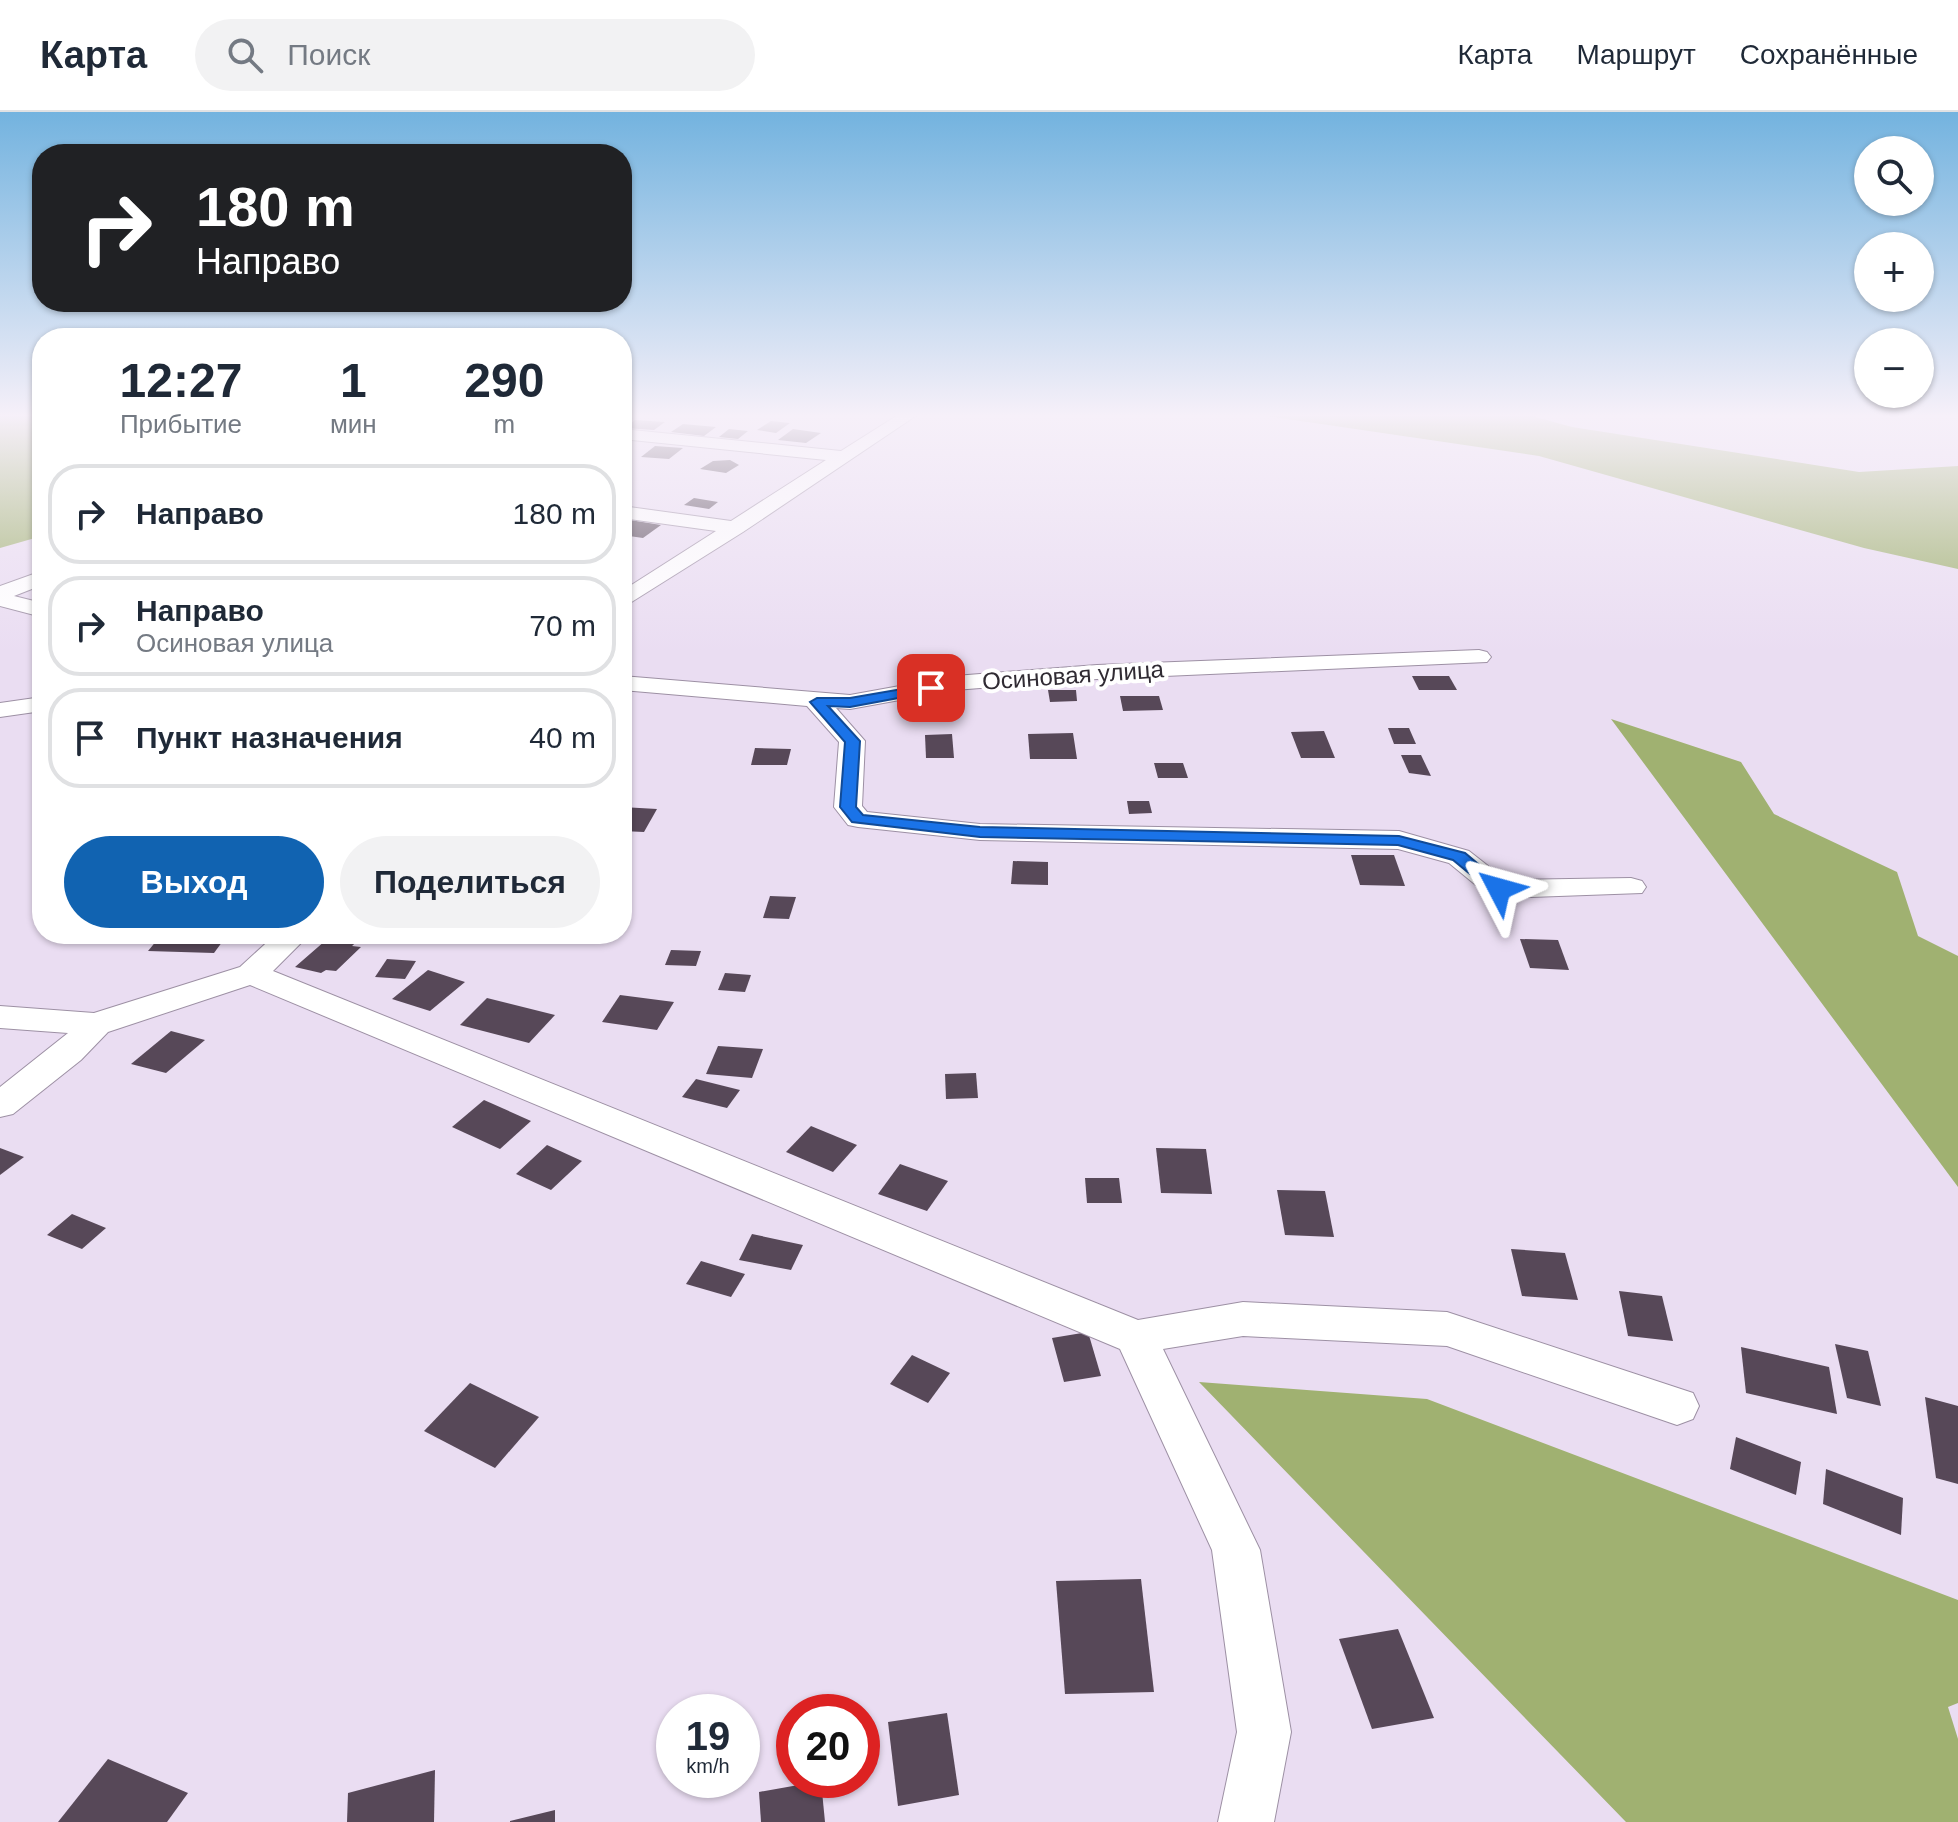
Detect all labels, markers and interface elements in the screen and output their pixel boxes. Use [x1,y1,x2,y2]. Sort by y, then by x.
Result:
search box [195,19,755,91]
icon: search [223,33,267,77]
text: Карта [40,34,147,76]
text: Поиск [287,38,370,71]
text: Карта [1457,39,1532,70]
text: Маршрут [1576,39,1696,70]
text: Сохранённые [1740,39,1918,70]
map controls [1854,136,1934,408]
button: search [1854,136,1934,216]
text: 180 m [196,175,355,238]
icon: right [64,176,168,280]
button: + [1854,232,1934,312]
text: Направо [196,241,340,282]
button: − [1854,328,1934,408]
text: 12:27 [120,354,242,407]
text: 1 [340,354,367,407]
text: 290 [464,354,544,407]
text: Прибытие [120,409,242,439]
text: мин [330,409,377,439]
text: m [494,409,515,439]
icon: right [68,492,112,536]
text: Направо [136,497,264,530]
text: 180 m [513,497,596,530]
text: Направо [136,594,264,627]
icon: right [68,604,112,648]
text: 70 m [529,609,596,642]
text: Осиновая улица [136,628,333,658]
pin [897,654,965,722]
street label: Осиновая улица [981,655,1165,695]
icon: arrive [909,666,953,710]
icon: arrive [68,716,112,760]
text: Пункт назначения [136,721,403,754]
text: 40 m [529,721,596,754]
button: Выход [64,836,324,928]
button: Поделиться [340,836,600,928]
position arrow [1457,847,1541,931]
speed limit sign: 20 [776,1694,880,1798]
text: 19 [686,1714,730,1758]
text: km/h [686,1755,730,1777]

